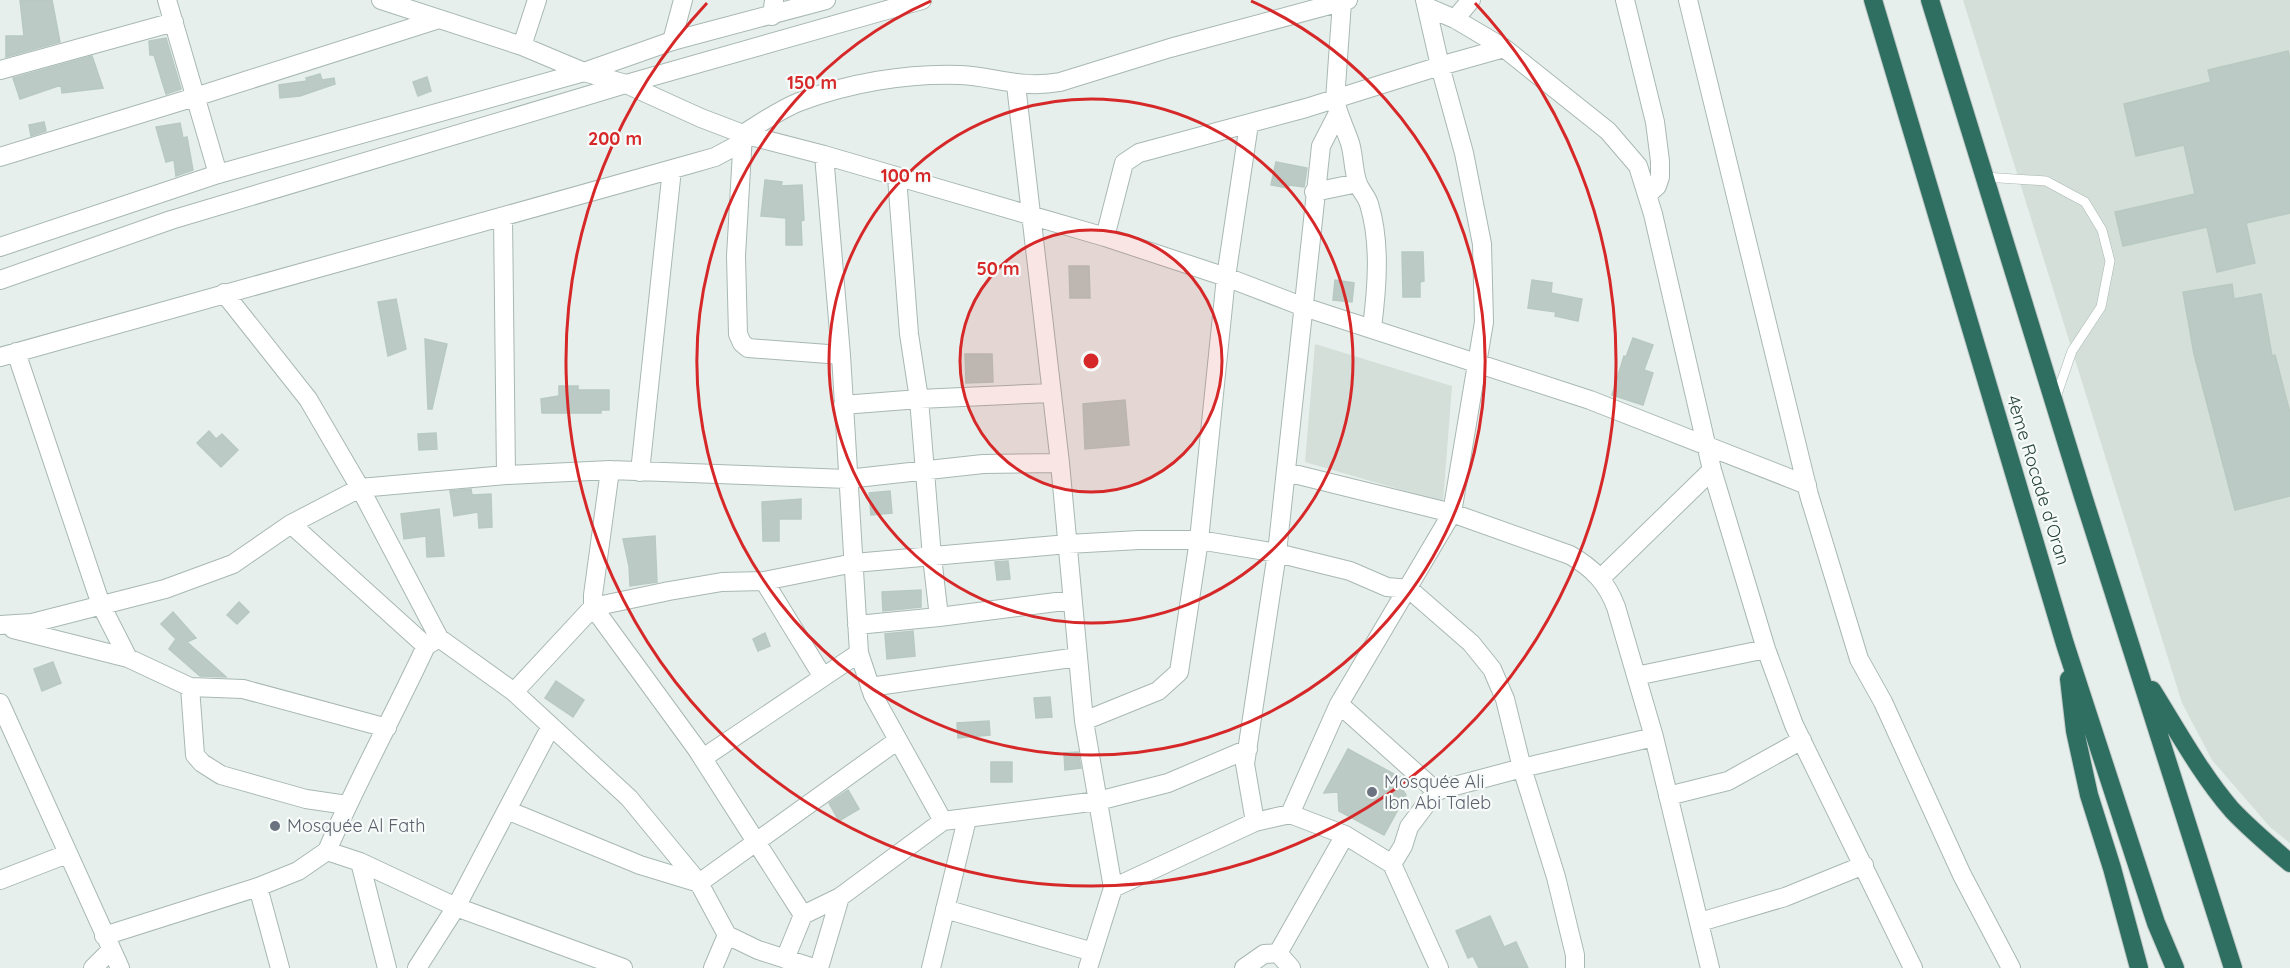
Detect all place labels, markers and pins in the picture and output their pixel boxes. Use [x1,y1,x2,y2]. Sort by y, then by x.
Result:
centre of rings [1081,351,1101,371]
place label: Mosquée Ali Ibn Abi Taleb [1384,770,1491,814]
marker: Mosquée Ali Ibn Abi Taleb [1365,785,1379,799]
place label: Mosquée Al Fath [287,814,425,837]
marker: Mosquée Al Fath [268,819,282,833]

